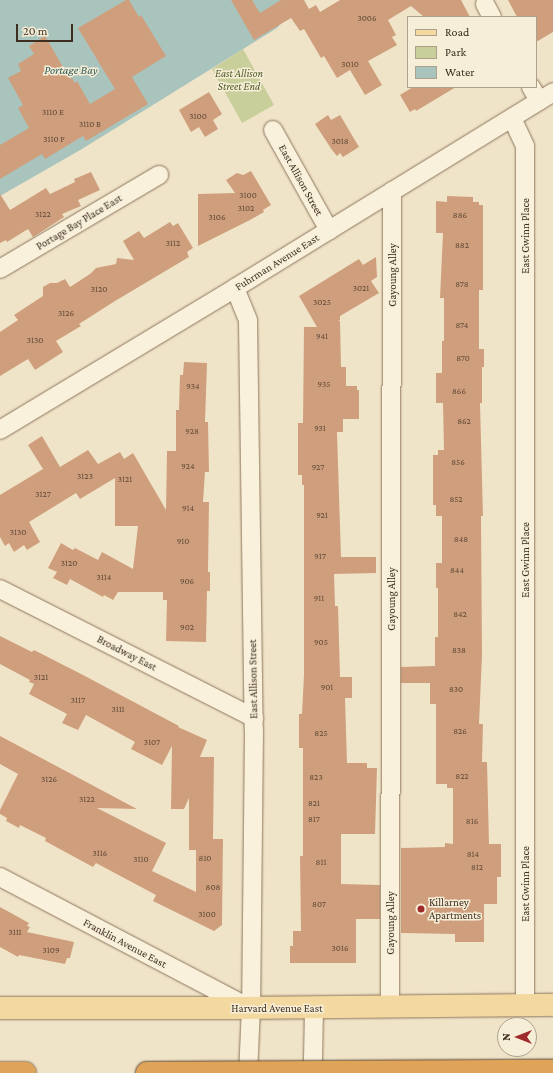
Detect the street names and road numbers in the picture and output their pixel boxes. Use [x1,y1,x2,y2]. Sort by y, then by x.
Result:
street label: East Allison Street [276,142,326,218]
street label: Portage Bay Place East [34,191,124,253]
street label: East Gwinn Place [518,198,532,274]
street label: Fuhrman Avenue East [233,231,321,293]
street label: Gayoung Alley [385,243,399,307]
street label: East Gwinn Place [518,522,532,598]
street label: Gayoung Alley [384,567,398,631]
street label: Broadway East [95,632,159,674]
street label: East Allison Street [246,639,260,719]
street label: East Gwinn Place [518,846,532,922]
street label: Gayoung Alley [383,891,397,955]
street label: Franklin Avenue East [81,915,169,971]
street label: Harvard Avenue East [231,1001,323,1015]

